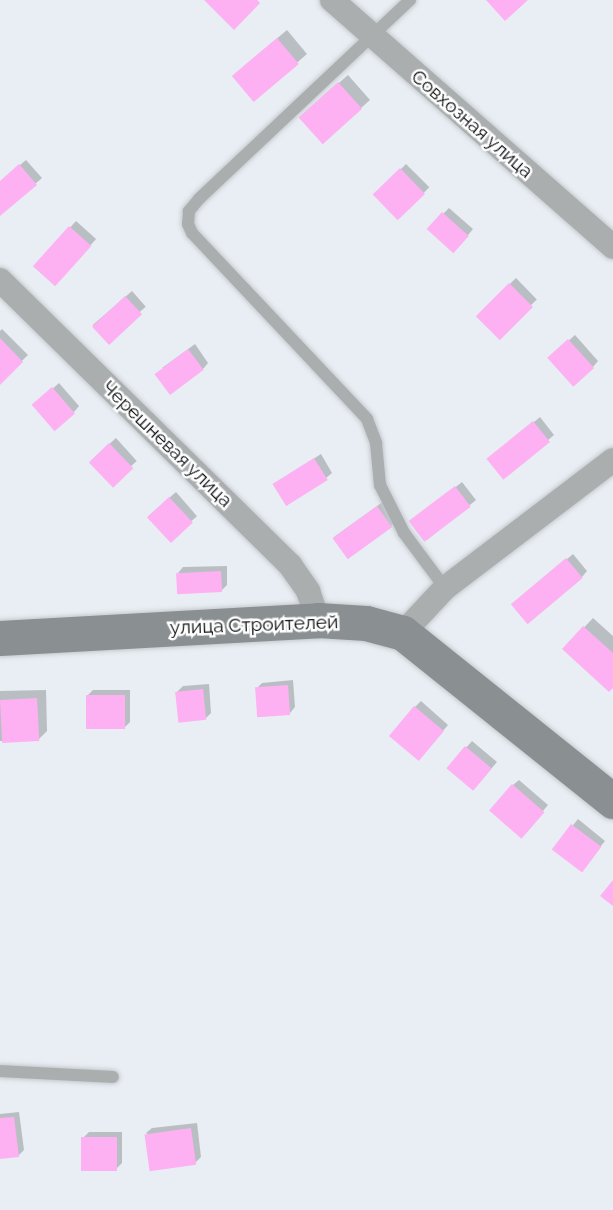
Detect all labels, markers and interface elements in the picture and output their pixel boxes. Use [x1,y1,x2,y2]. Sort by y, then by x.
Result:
street label: Совхозная улица [406,65,538,183]
street label: Черешневая улица [97,376,237,512]
street label: улица Строителей [169,611,339,639]

